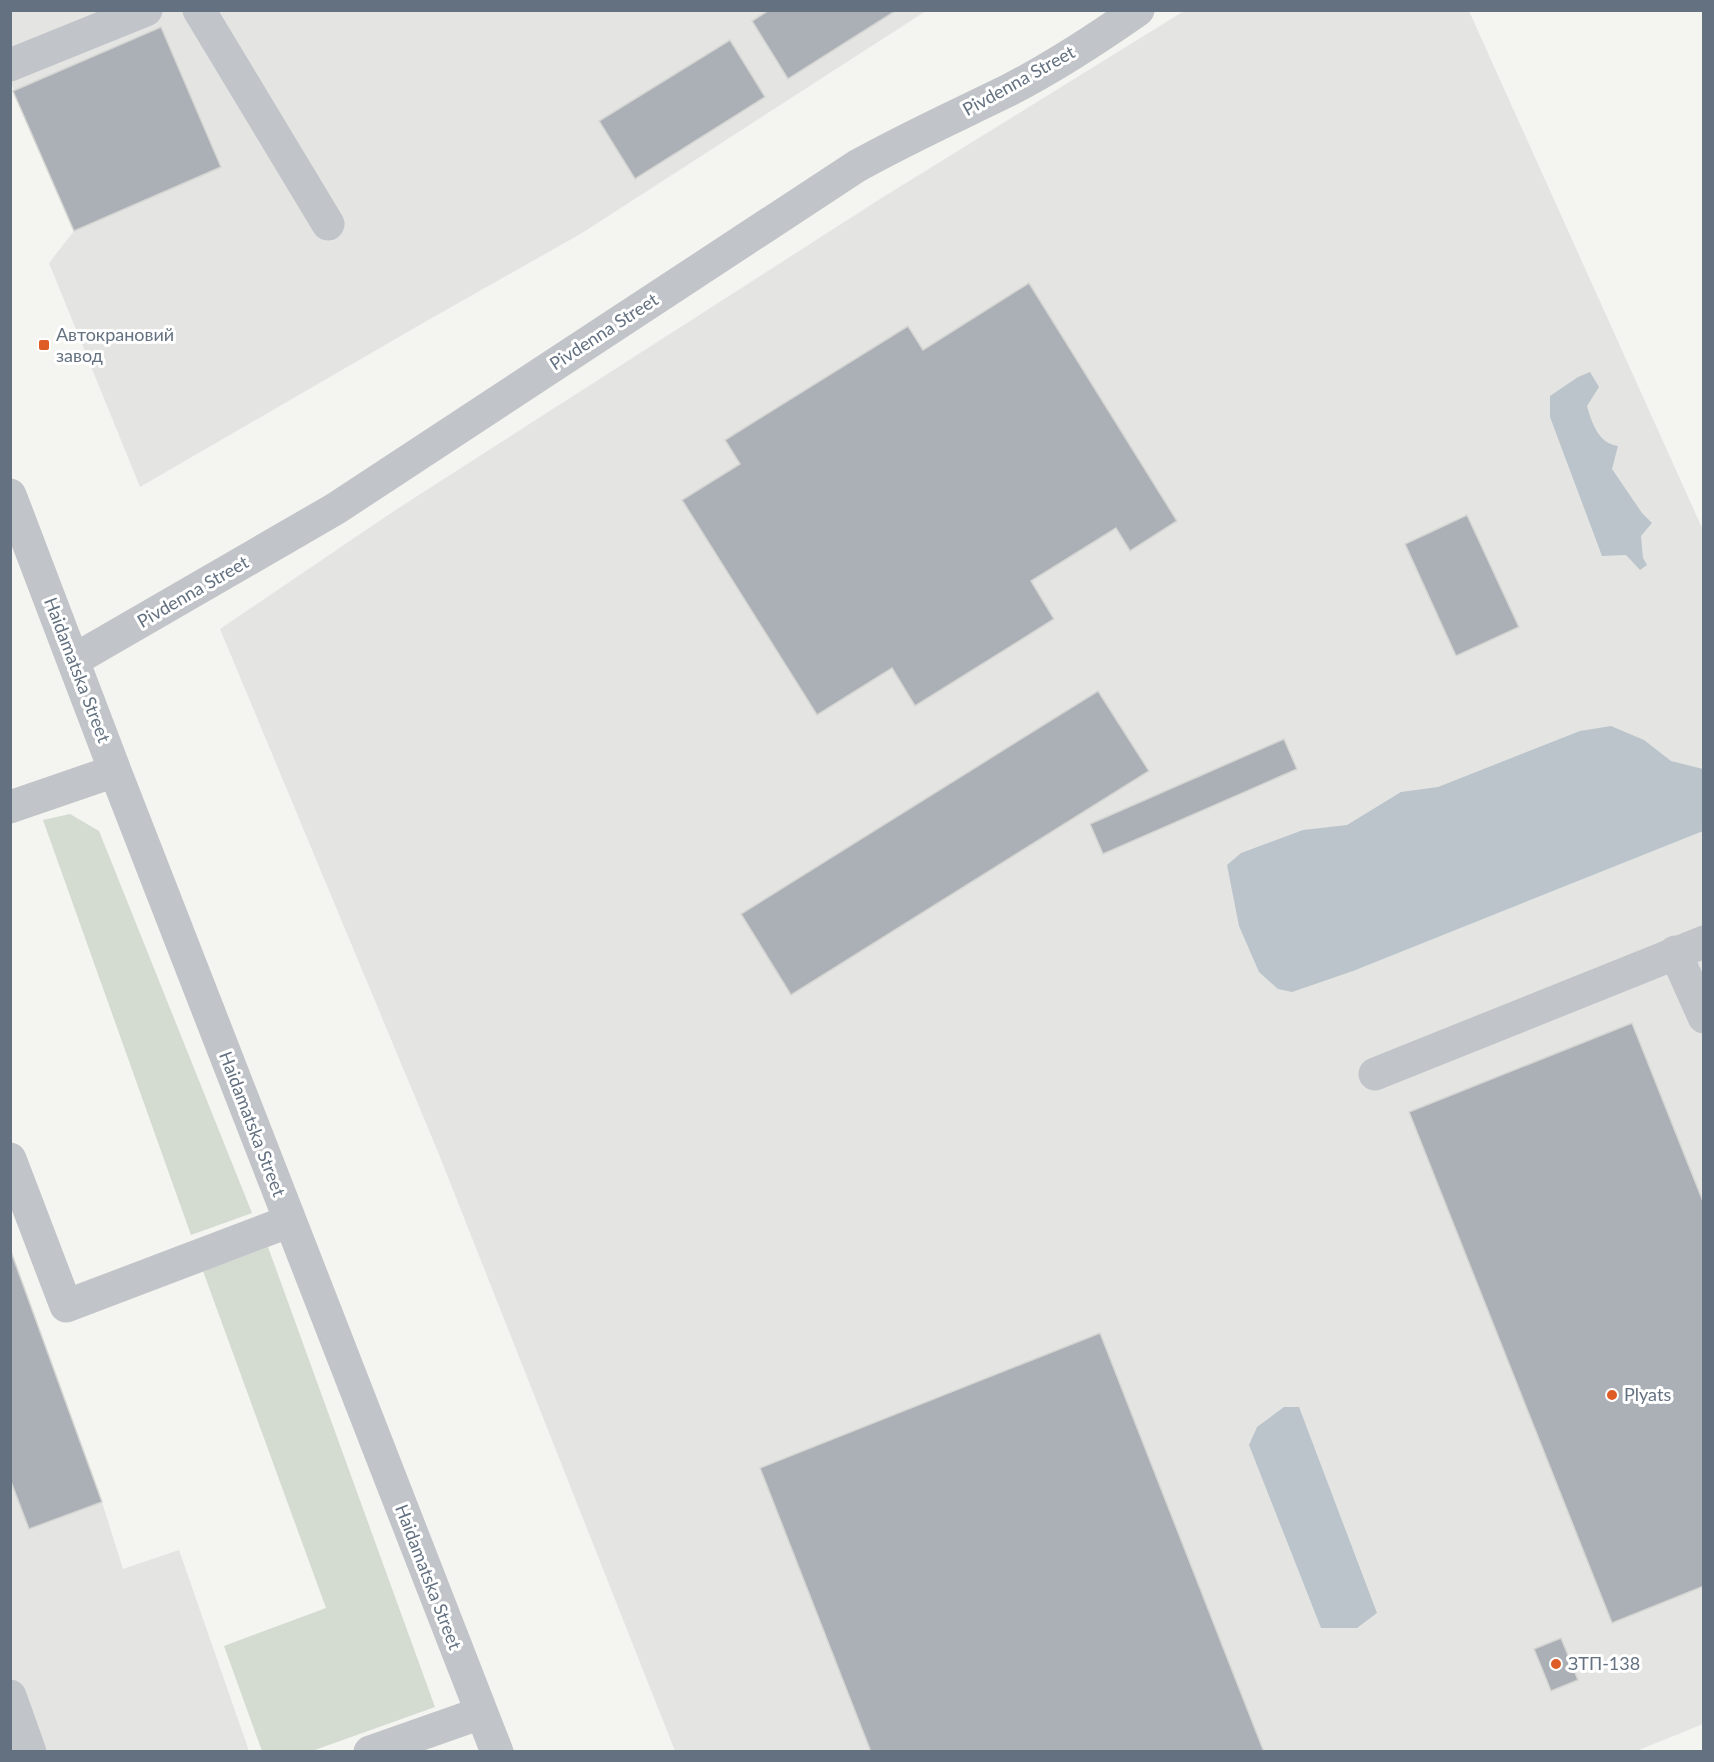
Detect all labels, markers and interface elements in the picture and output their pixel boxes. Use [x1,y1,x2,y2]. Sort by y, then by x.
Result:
street label: Pivdenna Street [959,40,1079,120]
street label: Pivdenna Street [545,288,662,374]
place label: Автокрановий завод [56,323,174,366]
marker: Автокрановий завод [37,338,51,352]
street label: Pivdenna Street [133,550,252,632]
street label: Haidamatska Street [40,594,116,746]
street label: Haidamatska Street [215,1048,291,1200]
place label: Plyats [1624,1383,1671,1405]
marker: Plyats [1605,1388,1619,1402]
street label: Haidamatska Street [391,1501,467,1653]
place label: ЗТП-138 [1568,1652,1640,1674]
marker: ЗТП-138 [1549,1657,1563,1671]

